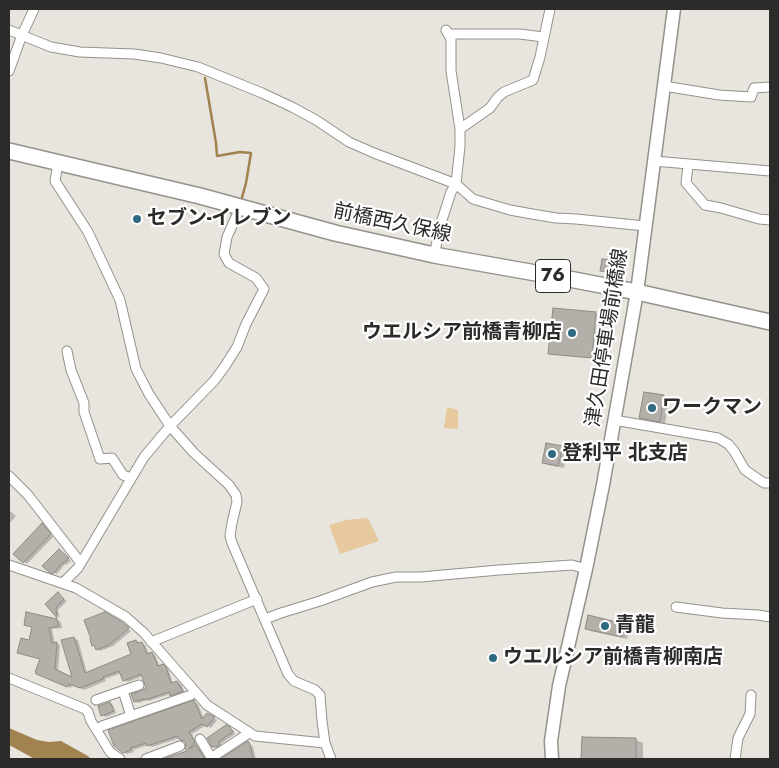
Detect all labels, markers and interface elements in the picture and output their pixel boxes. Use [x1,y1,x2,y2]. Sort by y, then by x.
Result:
street label: 前橋西久保線 [331,200,453,248]
place label: セブン-イレブン [147,207,291,231]
marker: セブン-イレブン [131,213,143,225]
street label: 津久田停車場前橋線 [582,247,634,429]
road number: 76 [536,260,570,292]
place label: ウエルシア前橋青柳店 [362,321,562,345]
marker: ウエルシア前橋青柳店 [566,327,578,339]
place label: ワークマン [662,396,762,420]
marker: ワークマン [646,402,658,414]
place label: 登利平 北支店 [562,442,688,466]
marker: 登利平 北支店 [546,448,558,460]
place label: 青龍 [615,614,655,638]
marker: 青龍 [599,620,611,632]
place label: ウエルシア前橋青柳南店 [503,646,723,670]
marker: ウエルシア前橋青柳南店 [487,652,499,664]

